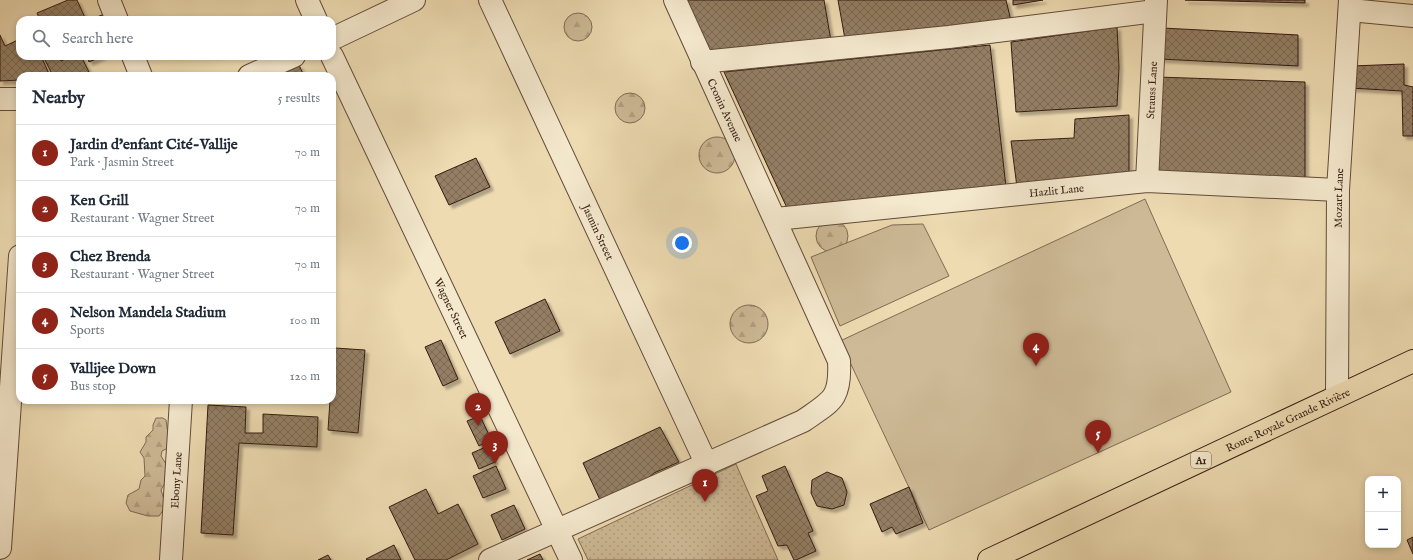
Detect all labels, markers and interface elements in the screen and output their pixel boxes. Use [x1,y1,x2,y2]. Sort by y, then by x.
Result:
search box [16,16,336,60]
icon: search [30,27,52,49]
text: Search here [62,29,133,48]
street label: Strauss Lane [1144,61,1161,119]
street label: Cronin Avenue [703,76,745,144]
text: Nearby [32,88,85,109]
text: 5 results [278,90,320,107]
text: Jardin d'enfant Cité-Vallije [70,135,238,154]
text: 1 [43,144,47,161]
text: 70 m [295,144,320,161]
text: Park · Jasmin Street [70,154,174,171]
street label: Mozart Lane [1332,168,1347,228]
street label: Hazlit Lane [1029,181,1085,201]
text: Ken Grill [70,191,129,210]
text: 2 [42,200,48,217]
text: 70 m [295,200,320,217]
street label: Jasmin Street [577,200,616,263]
text: Restaurant · Wagner Street [70,210,215,227]
your location [672,233,692,253]
text: Chez Brenda [70,247,151,266]
text: 3 [43,256,47,273]
text: 70 m [295,256,320,273]
text: Restaurant · Wagner Street [70,266,215,283]
street label: Wagner Street [430,276,471,341]
text: Nelson Mandela Stadium [70,303,226,322]
text: 4 [42,312,48,329]
text: 100 m [290,312,320,329]
text: Sports [70,322,105,339]
pin: 4 [1023,333,1049,366]
text: Vallijee Down [70,359,156,378]
text: 5 [43,368,47,385]
text: 120 m [290,368,320,385]
text: Bus stop [70,378,116,395]
street label: Route Royale Grande Rivière [1224,386,1353,456]
pin: 2 [465,393,491,426]
pin: 5 [1085,420,1111,453]
pin: 3 [482,431,508,464]
street label: Ebony Lane [168,452,186,509]
road number: A1 [1191,452,1211,468]
pin: 1 [692,469,718,502]
map controls [1365,476,1401,548]
button: + [1365,476,1401,512]
button: − [1365,512,1401,548]

